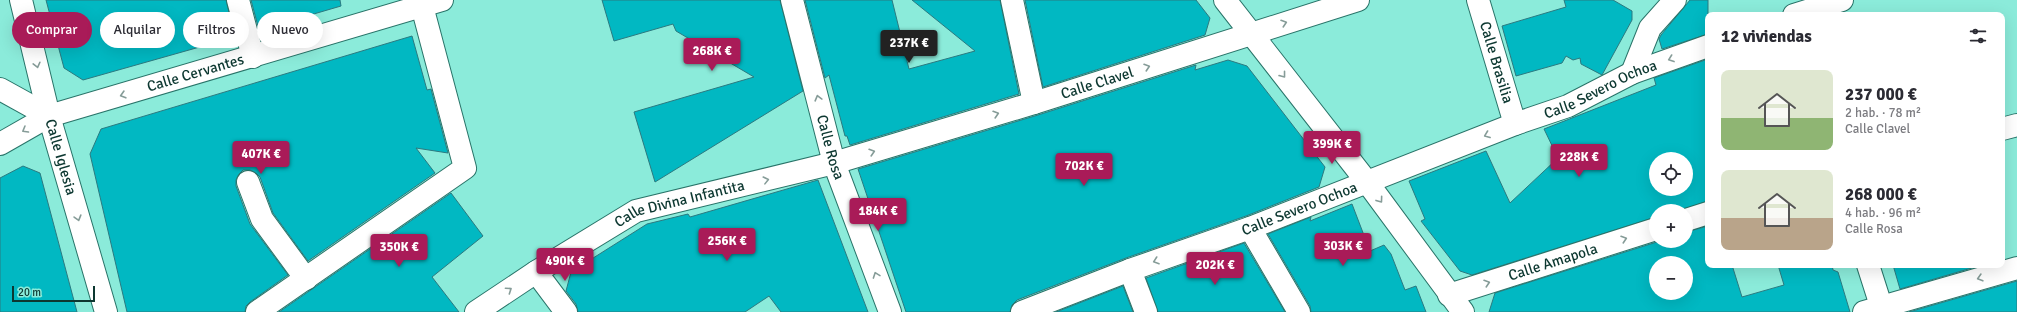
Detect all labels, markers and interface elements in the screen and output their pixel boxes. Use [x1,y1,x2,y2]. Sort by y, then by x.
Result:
chip: Comprar [12,12,92,48]
chip: Alquilar [100,12,175,48]
chip: Filtros [183,12,249,48]
chip: Nuevo [257,12,323,48]
street label: Calle Brasilia [1476,19,1517,105]
one-way arrow [1281,20,1288,28]
icon: filters [1967,25,1989,47]
text: 12 viviendas [1721,26,1812,47]
pin: 237K € [876,30,942,64]
text: 237K € [889,35,929,51]
pin: 268K € [679,38,745,72]
text: 268K € [692,43,732,59]
street label: Calle Cervantes [145,50,246,96]
one-way arrow [1668,54,1675,62]
street label: Calle Severo Ochoa [1541,56,1659,123]
one-way arrow [32,62,40,68]
street label: Calle Clavel [1058,63,1136,103]
one-way arrow [1143,63,1150,72]
one-way arrow [1278,70,1285,77]
text: 237 000 € [1845,84,1917,105]
icon: home [1753,86,1801,134]
one-way arrow [120,90,127,99]
one-way arrow [814,95,822,102]
text: 2 hab. · 78 m² [1845,105,1921,121]
one-way arrow [993,110,1000,119]
street label: Calle Rosa [813,113,848,182]
street label: Calle Iglesia [41,117,80,197]
text: Calle Clavel [1845,121,1910,137]
one-way arrow [21,126,29,133]
one-way arrow [1483,130,1490,138]
pin: 399K € [1299,131,1365,165]
text: 399K € [1312,136,1352,152]
pin: 407K € [228,141,294,175]
pin: 228K € [1546,144,1612,178]
text: 407K € [241,146,281,162]
one-way arrow [868,148,875,157]
text: 228K € [1559,149,1599,165]
map controls [1649,152,1693,300]
button: locate [1649,152,1693,196]
pin: 702K € [1051,153,1117,187]
text: 702K € [1064,158,1104,174]
street label: Calle Divina Infantita [611,176,746,231]
one-way arrow [763,176,769,184]
street label: Calle Severo Ochoa [1239,178,1360,239]
text: 268 000 € [1845,184,1917,205]
icon: home [1753,186,1801,234]
one-way arrow [1375,195,1382,202]
pin: 184K € [845,198,911,232]
text: 184K € [858,203,898,219]
button: + [1649,204,1693,248]
text: 4 hab. · 96 m² [1845,205,1921,221]
one-way arrow [73,214,82,221]
text: Calle Rosa [1845,221,1903,237]
pin: 256K € [694,228,760,262]
text: 256K € [707,233,747,249]
pin: 303K € [1310,233,1376,267]
pin: 350K € [366,234,432,268]
one-way arrow [1620,236,1627,244]
text: 303K € [1323,238,1363,254]
text: 350K € [379,239,419,255]
street label: Calle Amapola [1506,239,1600,285]
pin: 490K € [532,248,598,282]
pin: 202K € [1182,252,1248,286]
text: 490K € [545,253,585,269]
one-way arrow [1153,256,1160,265]
button: − [1649,256,1693,300]
text: 202K € [1195,257,1235,273]
one-way arrow [873,272,881,279]
one-way arrow [1976,273,1983,282]
one-way arrow [1483,279,1490,288]
scale bar [12,284,95,303]
text: 20 m [18,286,41,299]
one-way arrow [505,288,512,295]

